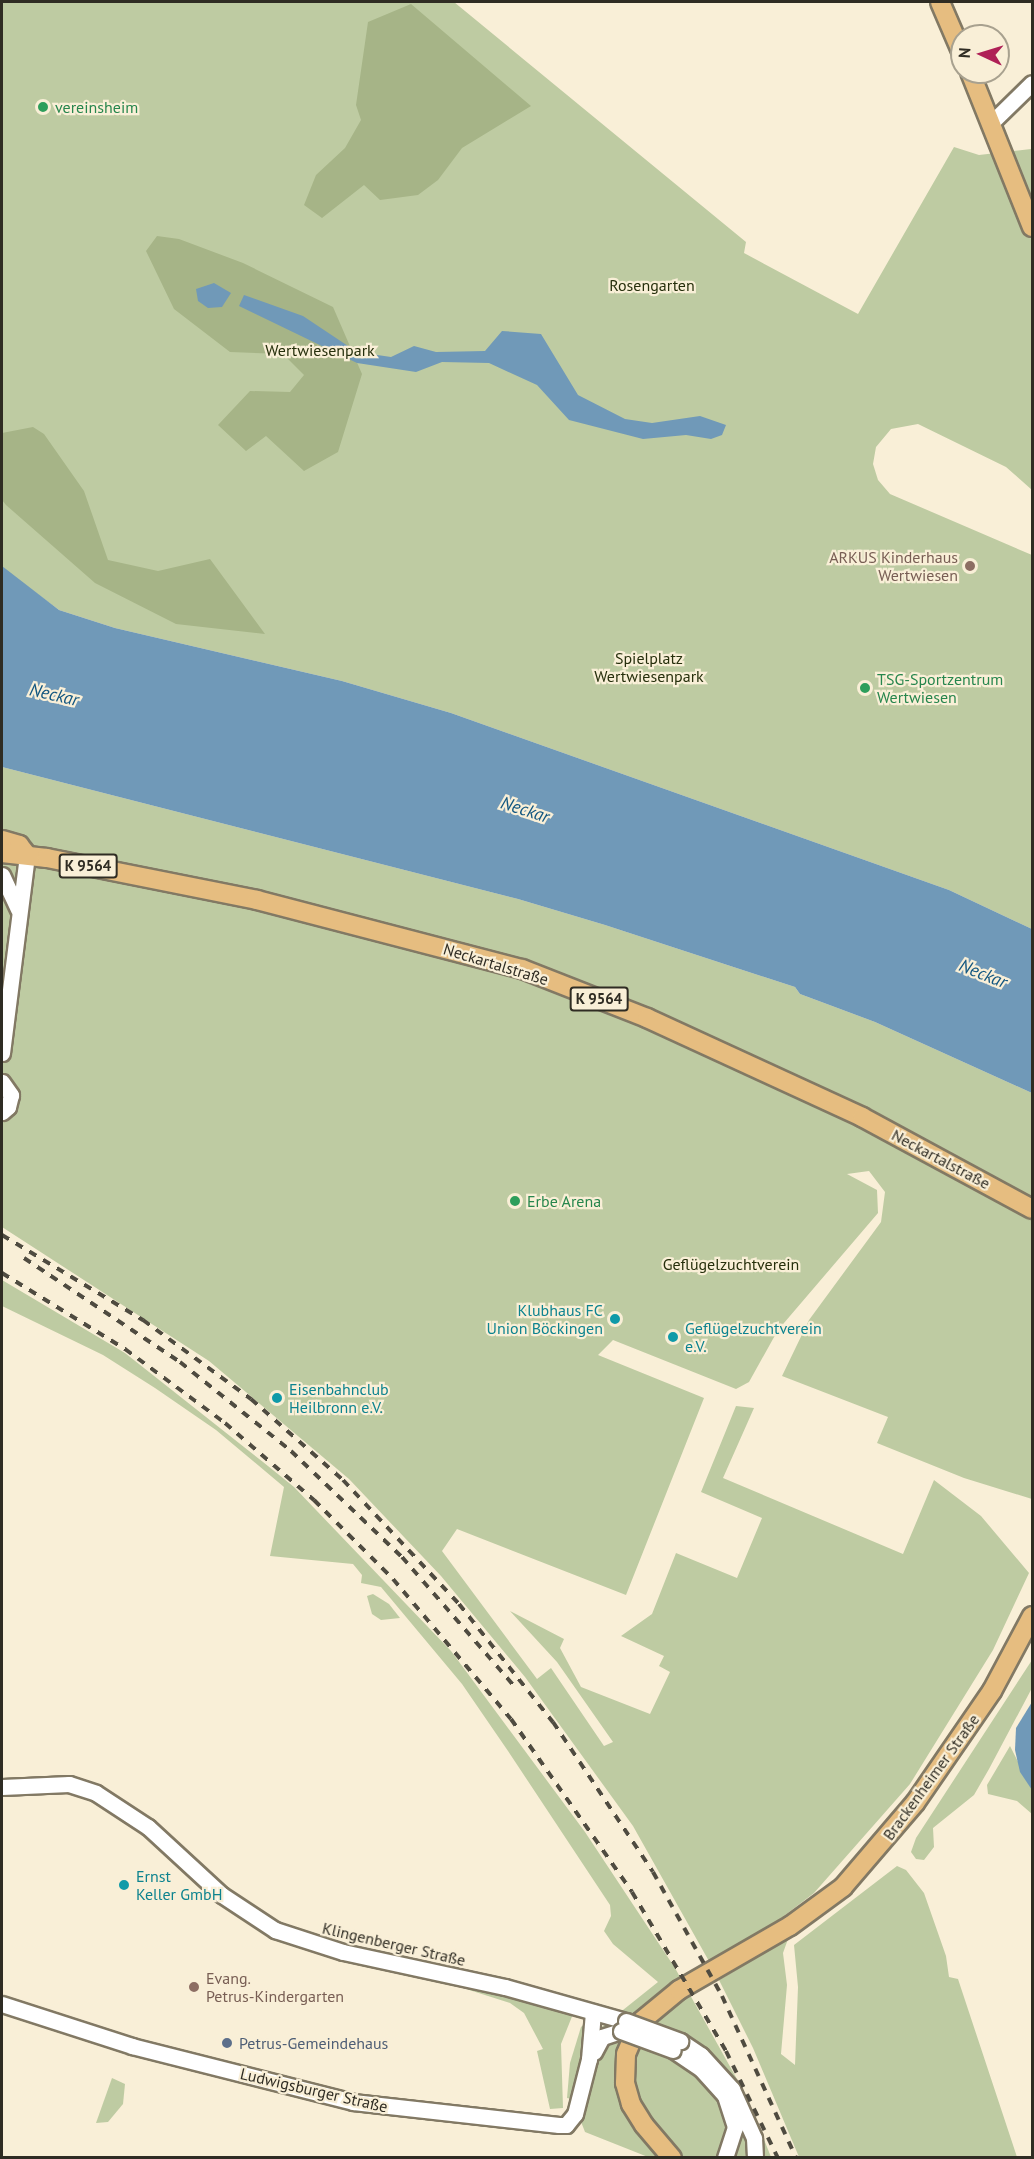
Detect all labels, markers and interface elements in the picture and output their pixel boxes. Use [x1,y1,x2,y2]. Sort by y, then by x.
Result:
north arrow [950,24,1010,84]
text: N [954,47,974,59]
place label: vereinsheim [55,97,138,117]
marker: vereinsheim [36,100,50,114]
park label: Rosengarten [609,275,695,295]
park label: Wertwiesenpark [265,340,375,360]
place label: ARKUS Kinderhaus Wertwiesen [829,547,958,585]
marker: ARKUS Kinderhaus Wertwiesen [963,559,977,573]
park label: Spielplatz Wertwiesenpark [594,648,704,686]
place label: TSG-Sportzentrum Wertwiesen [877,669,1003,707]
water label: Neckar [27,679,81,711]
marker: TSG-Sportzentrum Wertwiesen [858,681,872,695]
water label: Neckar [498,792,552,828]
road number: K 9564 [58,854,118,878]
street label: Neckartalstraße [441,939,551,989]
water label: Neckar [956,955,1010,993]
road number: K 9564 [569,987,629,1011]
street label: Neckartalstraße [889,1125,993,1193]
place label: Erbe Arena [527,1191,602,1211]
marker: Erbe Arena [508,1194,522,1208]
park label: Geflügelzuchtverein [663,1254,799,1274]
place label: Klubhaus FC Union Böckingen [487,1300,603,1338]
marker: Klubhaus FC Union Böckingen [608,1312,622,1326]
place label: Geflügelzuchtverein e.V. [685,1318,822,1356]
marker: Geflügelzuchtverein e.V. [666,1330,680,1344]
place label: Eisenbahnclub Heilbronn e.V. [289,1379,389,1417]
marker: Eisenbahnclub Heilbronn e.V. [270,1391,284,1405]
street label: Brackenheimer Straße [879,1710,983,1844]
place label: Ernst Keller GmbH [136,1866,222,1904]
marker: Ernst Keller GmbH [117,1878,131,1892]
street label: Klingenberger Straße [320,1918,468,1970]
place label: Evang. Petrus-Kindergarten [206,1968,344,2006]
marker: Evang. Petrus-Kindergarten [187,1980,201,1994]
place label: Petrus-Gemeindehaus [239,2033,388,2053]
marker: Petrus-Gemeindehaus [220,2036,234,2050]
street label: Ludwigsburger Straße [238,2064,390,2116]

